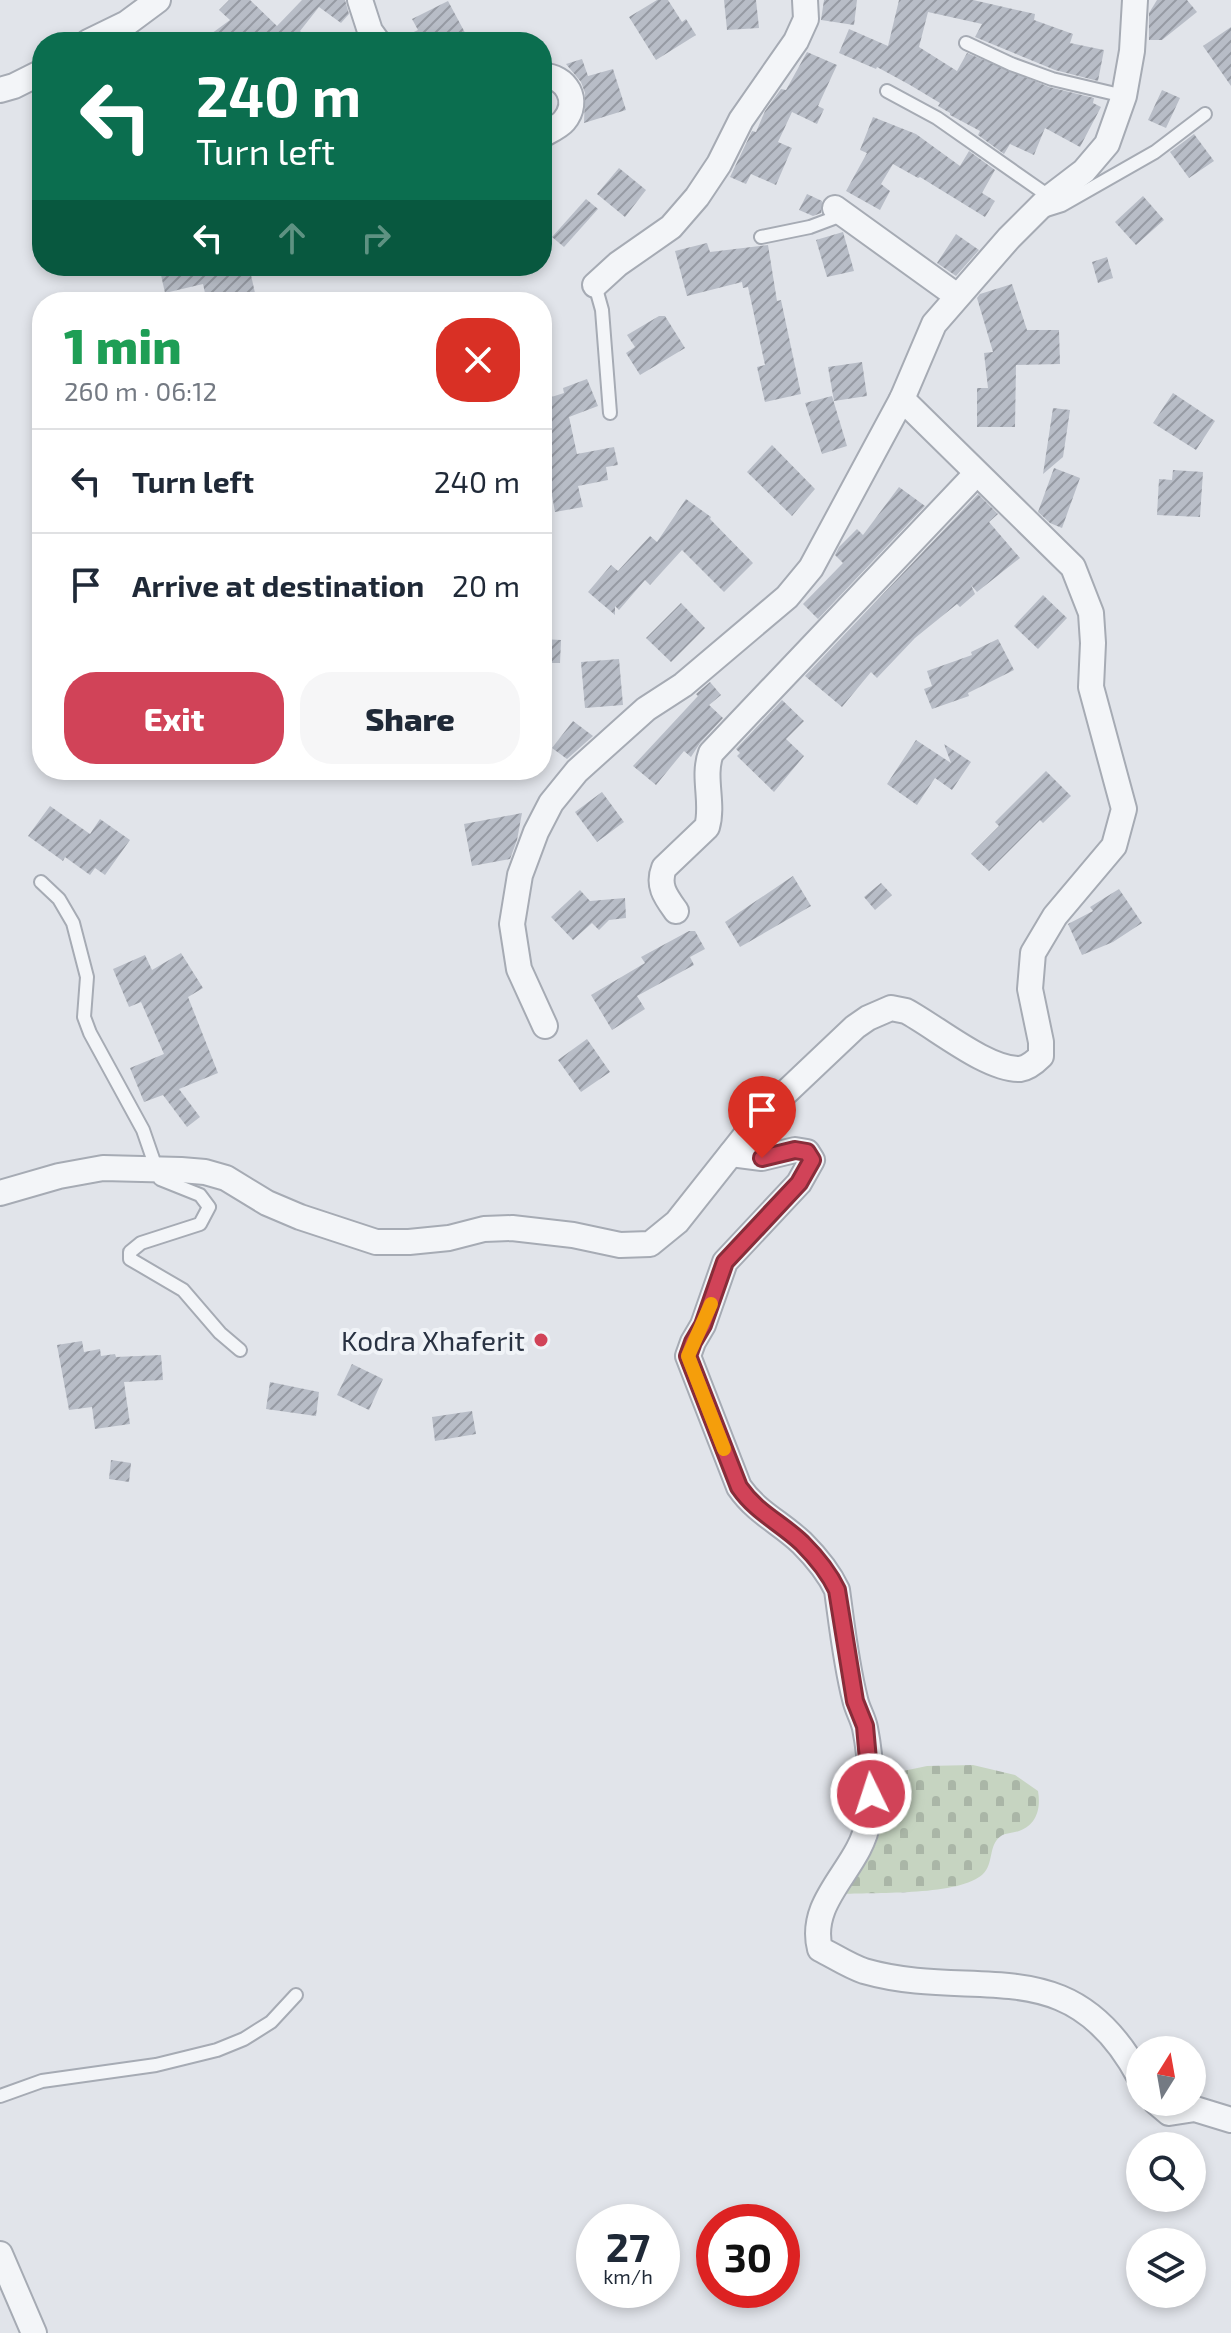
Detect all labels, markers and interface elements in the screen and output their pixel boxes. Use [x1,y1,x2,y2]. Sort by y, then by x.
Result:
text: 240 m [196,61,361,128]
icon: left [64,64,168,168]
text: Turn left [196,129,335,172]
icon: left [186,216,230,260]
icon: ahead [270,216,314,260]
icon: right [354,216,398,260]
text: 1 min [64,316,182,374]
button: close [436,318,520,402]
text: 260 m · 06:12 [64,375,217,406]
icon: left [64,459,108,503]
text: Turn left [132,463,254,499]
text: 240 m [434,463,520,499]
icon: arrive [64,563,108,607]
text: Arrive at destination [132,567,424,603]
text: 20 m [452,567,520,603]
button: Exit [64,672,284,764]
button: Share [300,672,520,764]
pin [728,1076,796,1158]
icon: arrive [740,1088,784,1132]
place label: Kodra Xhaferit [341,1323,525,1357]
marker: Kodra Xhaferit [532,1331,550,1349]
position arrow [829,1752,913,1836]
north arrow [1126,2036,1206,2116]
map controls [1126,2036,1206,2308]
button: search [1126,2132,1206,2212]
speed limit sign: 30 [696,2204,800,2308]
text: 27 [606,2222,650,2270]
button: layers [1126,2228,1206,2308]
text: km/h [603,2264,653,2288]

